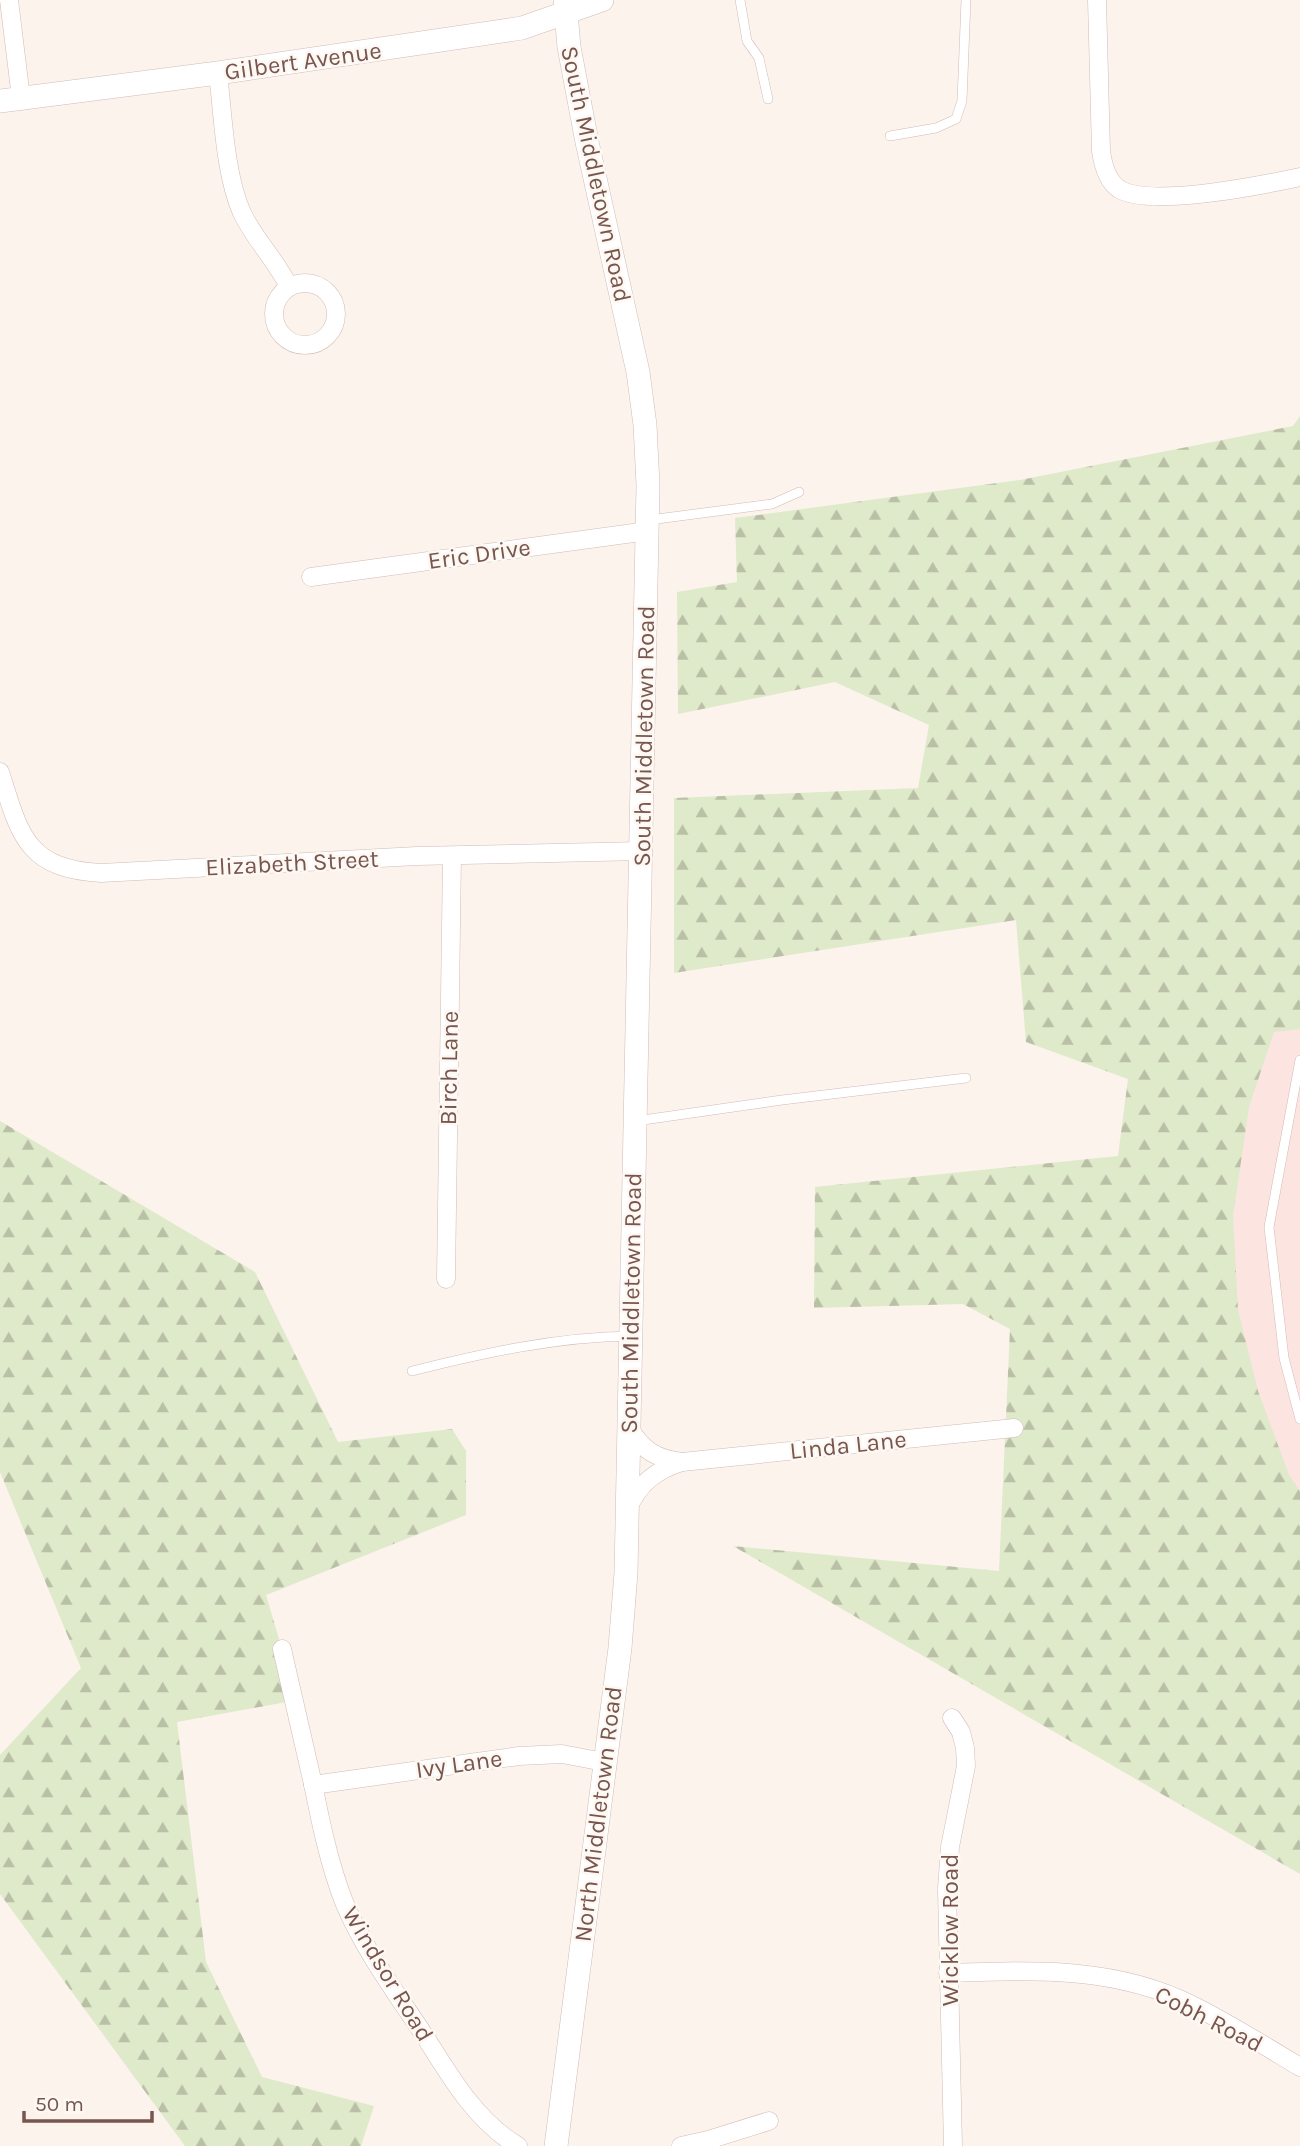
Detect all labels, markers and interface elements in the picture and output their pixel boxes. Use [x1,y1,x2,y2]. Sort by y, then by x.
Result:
street label: Gilbert Avenue [223,36,383,86]
street label: South Middletown Road [555,43,637,305]
street label: Eric Drive [426,533,532,575]
street label: South Middletown Road [628,605,660,867]
street label: Elizabeth Street [205,844,379,882]
street label: Birch Lane [434,1010,464,1126]
street label: South Middletown Road [615,1172,647,1434]
street label: Linda Lane [788,1425,908,1465]
street label: North Middletown Road [568,1685,628,1943]
street label: Ivy Lane [414,1744,504,1784]
street label: Wicklow Road [936,1854,964,2006]
street label: Windsor Road [337,1901,439,2047]
street label: Cobh Road [1150,1980,1268,2058]
scale bar [24,2080,152,2124]
text: 50 m [35,2092,84,2116]

